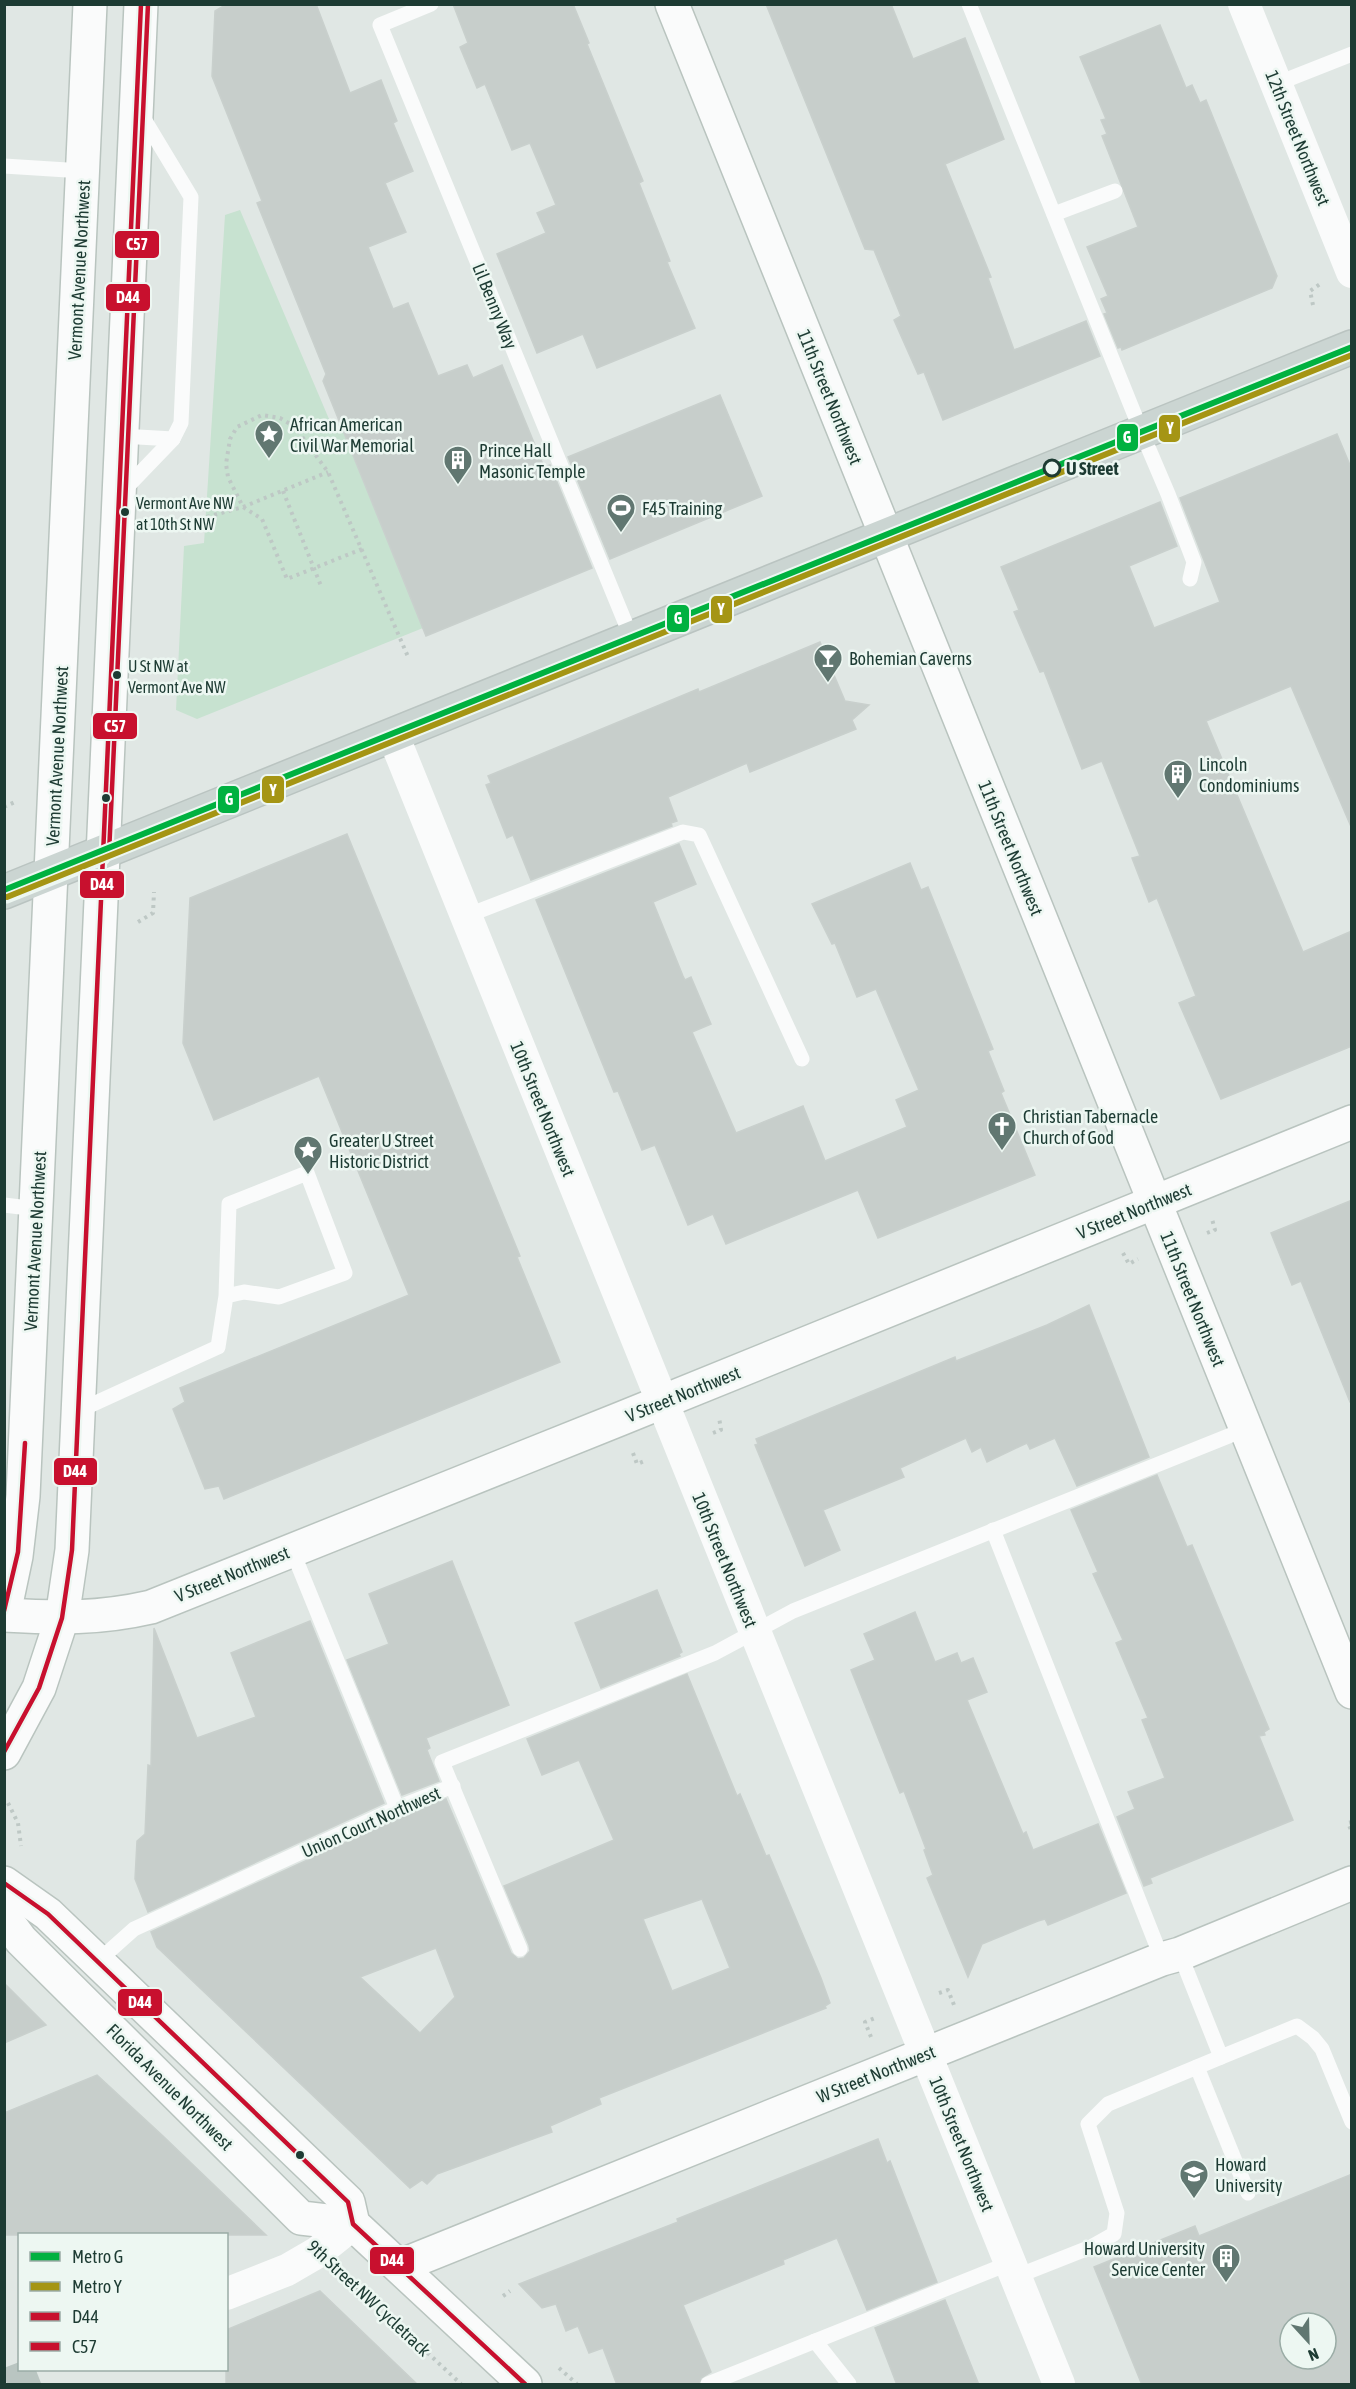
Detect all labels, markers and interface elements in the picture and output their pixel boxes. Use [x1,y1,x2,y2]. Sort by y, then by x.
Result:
street label: 12th Street Northwest [1261,67,1335,209]
street label: Vermont Avenue Northwest [64,179,94,361]
line badge: C57 [114,230,160,259]
text: C57 [126,235,148,253]
street label: Lil Benny Way [468,260,522,352]
line badge: D44 [105,283,151,312]
text: D44 [116,288,140,306]
street label: 11th Street Northwest [793,326,867,468]
place label: African American Civil War Memorial [290,414,414,456]
line badge: Y [1158,414,1181,443]
place icon: African American Civil War Memorial [253,418,285,460]
text: Y [1165,419,1174,437]
line badge: G [1116,423,1139,452]
text: G [1123,428,1132,446]
place label: Prince Hall Masonic Temple [479,440,586,482]
building icon: Prince Hall Masonic Temple [442,444,474,486]
place label: U Street [1066,458,1119,479]
marker: U Street [1043,459,1061,477]
sports icon: F45 Training [605,492,637,534]
place label: Vermont Ave NW at 10th St NW [136,494,234,533]
place label: F45 Training [642,498,723,519]
marker: Vermont Ave NW at 10th St NW [119,506,131,518]
line badge: Y [710,595,733,624]
text: Y [716,600,725,618]
line badge: G [666,604,690,633]
text: G [674,609,683,627]
bar icon: Bohemian Caverns [812,642,844,684]
place label: Bohemian Caverns [849,648,972,669]
place label: U St NW at Vermont Ave NW [128,657,226,696]
street label: Vermont Avenue Northwest [42,665,72,847]
marker: U St NW at Vermont Ave NW [111,669,123,681]
line badge: C57 [92,712,138,740]
text: C57 [104,717,126,735]
place label: Lincoln Condominiums [1199,754,1299,796]
building icon: Lincoln Condominiums [1162,758,1194,800]
line badge: Y [261,775,285,804]
street label: 11th Street Northwest [974,777,1048,919]
text: Y [268,781,277,799]
line badge: G [217,785,240,814]
text: G [225,790,234,808]
unlabelled marker [100,792,112,804]
line badge: D44 [79,870,125,899]
text: D44 [90,875,114,893]
street label: 10th Street Northwest [506,1038,580,1180]
place label: Christian Tabernacle Church of God [1023,1106,1158,1148]
church icon: Christian Tabernacle Church of God [986,1110,1018,1152]
place label: Greater U Street Historic District [329,1130,434,1172]
place icon: Greater U Street Historic District [292,1134,324,1176]
street label: Vermont Avenue Northwest [20,1150,50,1332]
street label: V Street Northwest [1074,1178,1194,1244]
street label: 11th Street Northwest [1156,1228,1230,1370]
street label: V Street Northwest [623,1361,743,1427]
line badge: D44 [53,1457,98,1486]
text: D44 [63,1462,87,1480]
street label: 10th Street Northwest [688,1489,762,1631]
street label: V Street Northwest [172,1541,292,1607]
street label: Union Court Northwest [298,1782,444,1862]
line badge: D44 [117,1988,163,2017]
text: D44 [128,1993,152,2011]
street label: Florida Avenue Northwest [103,2020,237,2154]
street label: W Street Northwest [814,2041,938,2107]
street label: 10th Street Northwest [925,2073,999,2215]
unlabelled marker [294,2149,306,2161]
place label: Howard University [1215,2154,1282,2196]
school or university icon: Howard University [1178,2158,1210,2200]
legend [18,2233,228,2371]
street label: 9th Street NW Cycletrack [303,2235,435,2361]
place label: Howard University Service Center [1084,2238,1206,2280]
building icon: Howard University Service Center [1210,2242,1242,2284]
text: Metro G [72,2246,123,2267]
line badge: D44 [369,2246,415,2275]
text: D44 [380,2251,404,2269]
text: Metro Y [72,2276,122,2297]
text: D44 [72,2306,99,2327]
north arrow [1278,2311,1338,2371]
text: C57 [72,2336,97,2357]
text: N [1306,2345,1321,2365]

